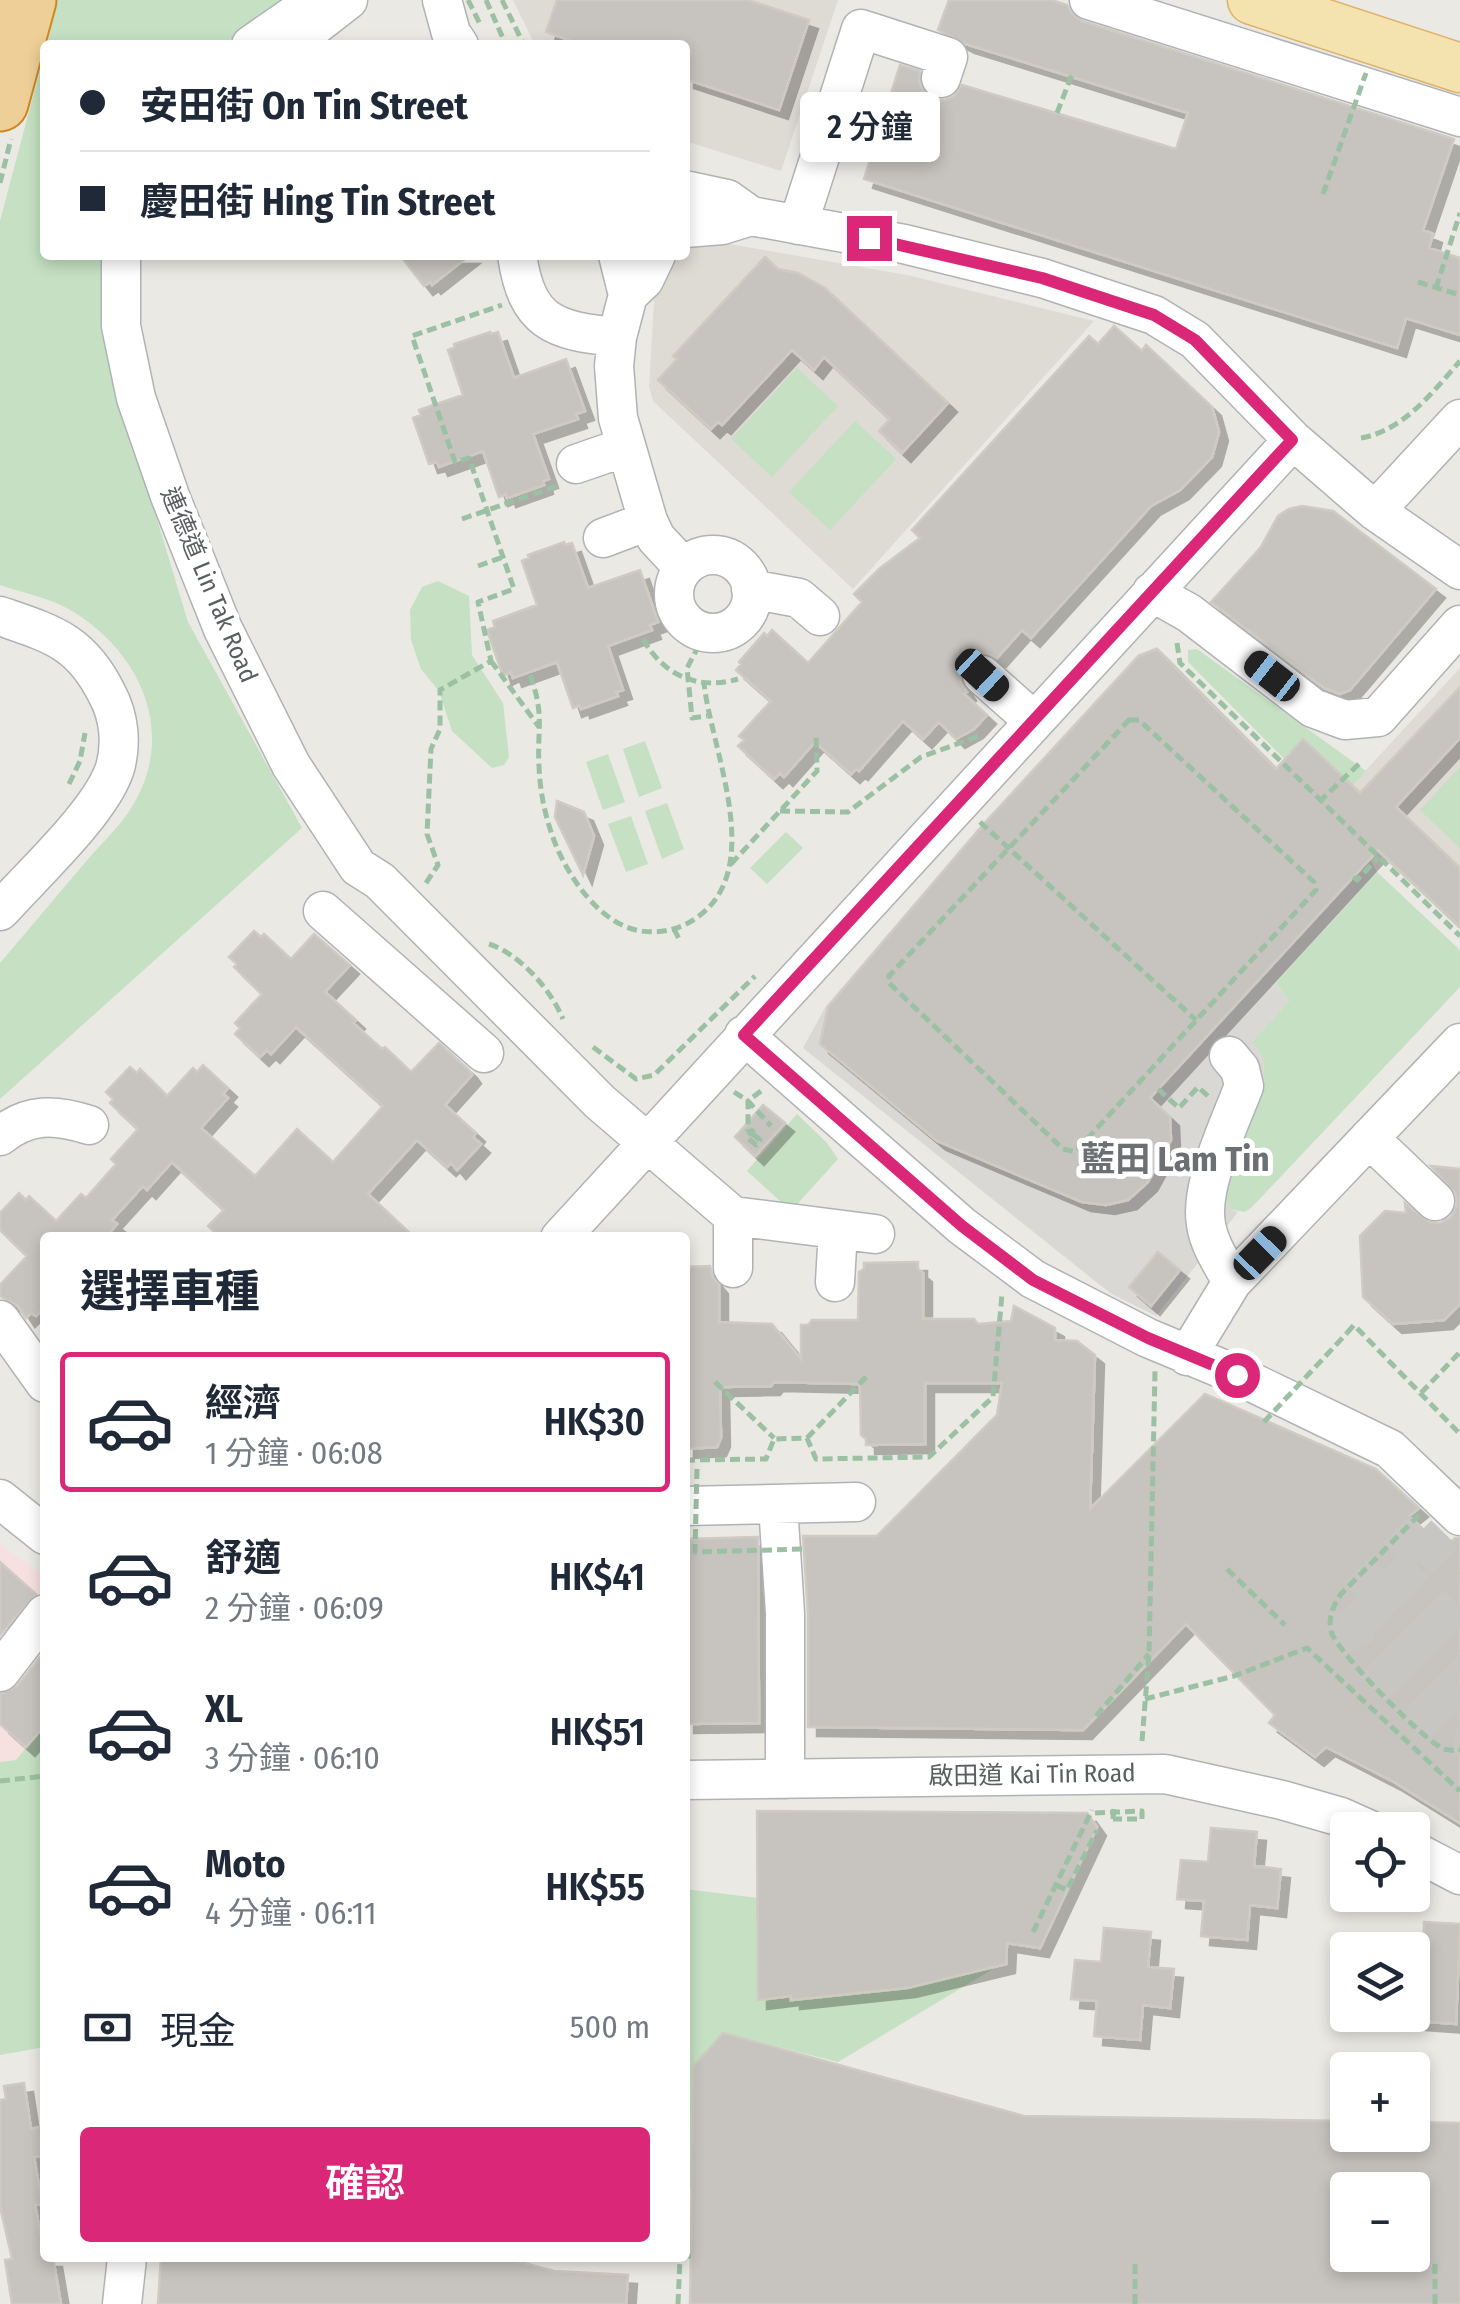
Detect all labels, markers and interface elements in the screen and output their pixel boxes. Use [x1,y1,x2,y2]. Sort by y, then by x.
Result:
text: 安田街 On Tin Street [140,83,468,129]
callout: 2 分鐘 [799,93,939,163]
text: 2 分鐘 [827,108,913,146]
text: 慶田街 Hing Tin Street [140,179,495,225]
route end [847,216,892,261]
street label: 連德道 Lin Tak Road [154,483,264,687]
car [950,644,1014,706]
car [1239,646,1305,706]
district label: 藍田 Lam Tin [1080,1138,1270,1180]
car [1228,1221,1292,1285]
text: 選擇車種 [80,1265,260,1319]
route start [1215,1353,1260,1398]
icon: car [85,1377,175,1467]
text: 經濟 [205,1380,281,1426]
text: HK$30 [544,1399,645,1445]
text: 1 分鐘 · 06:08 [205,1434,383,1472]
icon: car [85,1532,175,1622]
text: 舒適 [205,1535,281,1581]
text: HK$41 [549,1554,645,1600]
text: 2 分鐘 · 06:09 [205,1589,384,1627]
text: XL [205,1686,243,1732]
icon: car [85,1687,175,1777]
text: HK$51 [550,1709,645,1755]
text: 3 分鐘 · 06:10 [205,1739,380,1777]
street label: 啟田道 Kai Tin Road [928,1758,1136,1792]
map controls [1330,1812,1430,2272]
button: locate [1330,1812,1430,1912]
text: Moto [205,1841,286,1887]
icon: car [85,1842,175,1932]
text: HK$55 [545,1864,645,1910]
text: 4 分鐘 · 06:11 [205,1894,376,1932]
button: layers [1330,1932,1430,2032]
icon: cash [80,2000,135,2055]
text: 現金 [160,2008,236,2054]
text: 500 m [570,2008,650,2046]
button: + [1330,2052,1430,2152]
button: 確認 [80,2127,650,2242]
button: − [1330,2172,1430,2272]

